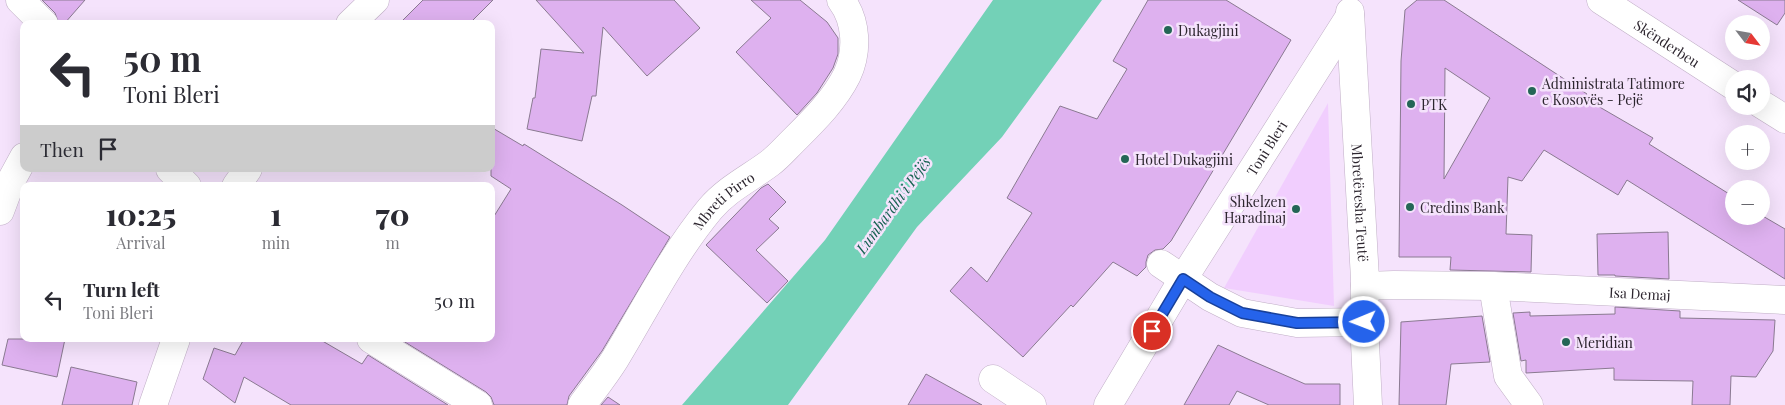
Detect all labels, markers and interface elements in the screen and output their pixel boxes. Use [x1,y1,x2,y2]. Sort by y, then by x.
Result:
street label: Skënderbeu [1631,15,1704,71]
north arrow [1725,15,1770,60]
map controls [1725,15,1770,225]
place label: Dukagjini [1178,21,1238,40]
marker: Dukagjini [1162,24,1174,36]
text: 50 m [123,34,201,81]
icon: left [40,40,105,105]
button: sound [1725,70,1770,115]
place label: Administrata Tatimore e Kosovës - Pejë [1541,74,1685,109]
text: Toni Bleri [123,79,220,109]
marker: Administrata Tatimore e Kosovës - Pejë [1526,85,1538,97]
place label: PTK [1421,95,1448,114]
marker: PTK [1405,98,1417,110]
street label: Toni Bleri [1242,117,1291,179]
button: + [1725,125,1770,170]
icon: arrive [94,135,122,163]
text: Then [40,136,84,162]
street label: Mbretëresha Teutë [1348,143,1374,262]
place label: Hotel Dukagjini [1135,150,1233,169]
water label: Lumbardhi i Pejës [850,152,935,258]
marker: Hotel Dukagjini [1119,153,1131,165]
street label: Mbreti Pirro [688,167,758,233]
button: − [1725,180,1770,225]
place label: Shkelzen Haradinaj [1224,192,1287,227]
text: 10:25 [105,194,176,234]
text: 1 [270,194,282,234]
text: 70 [376,194,410,234]
place label: Credins Bank [1420,198,1505,217]
marker: Credins Bank [1404,201,1416,213]
marker: Shkelzen Haradinaj [1290,203,1302,215]
text: Arrival [116,232,165,253]
text: min [262,232,290,253]
text: m [385,232,400,253]
text: Turn left [83,276,160,302]
street label: Isa Demaj [1609,282,1671,304]
icon: left [40,286,68,314]
text: 50 m [434,287,475,313]
position arrow [1337,295,1389,347]
text: Toni Bleri [83,302,153,323]
pin [1131,310,1173,352]
icon: arrive [1138,317,1166,345]
place label: Meridian [1576,333,1634,352]
marker: Meridian [1560,336,1572,348]

